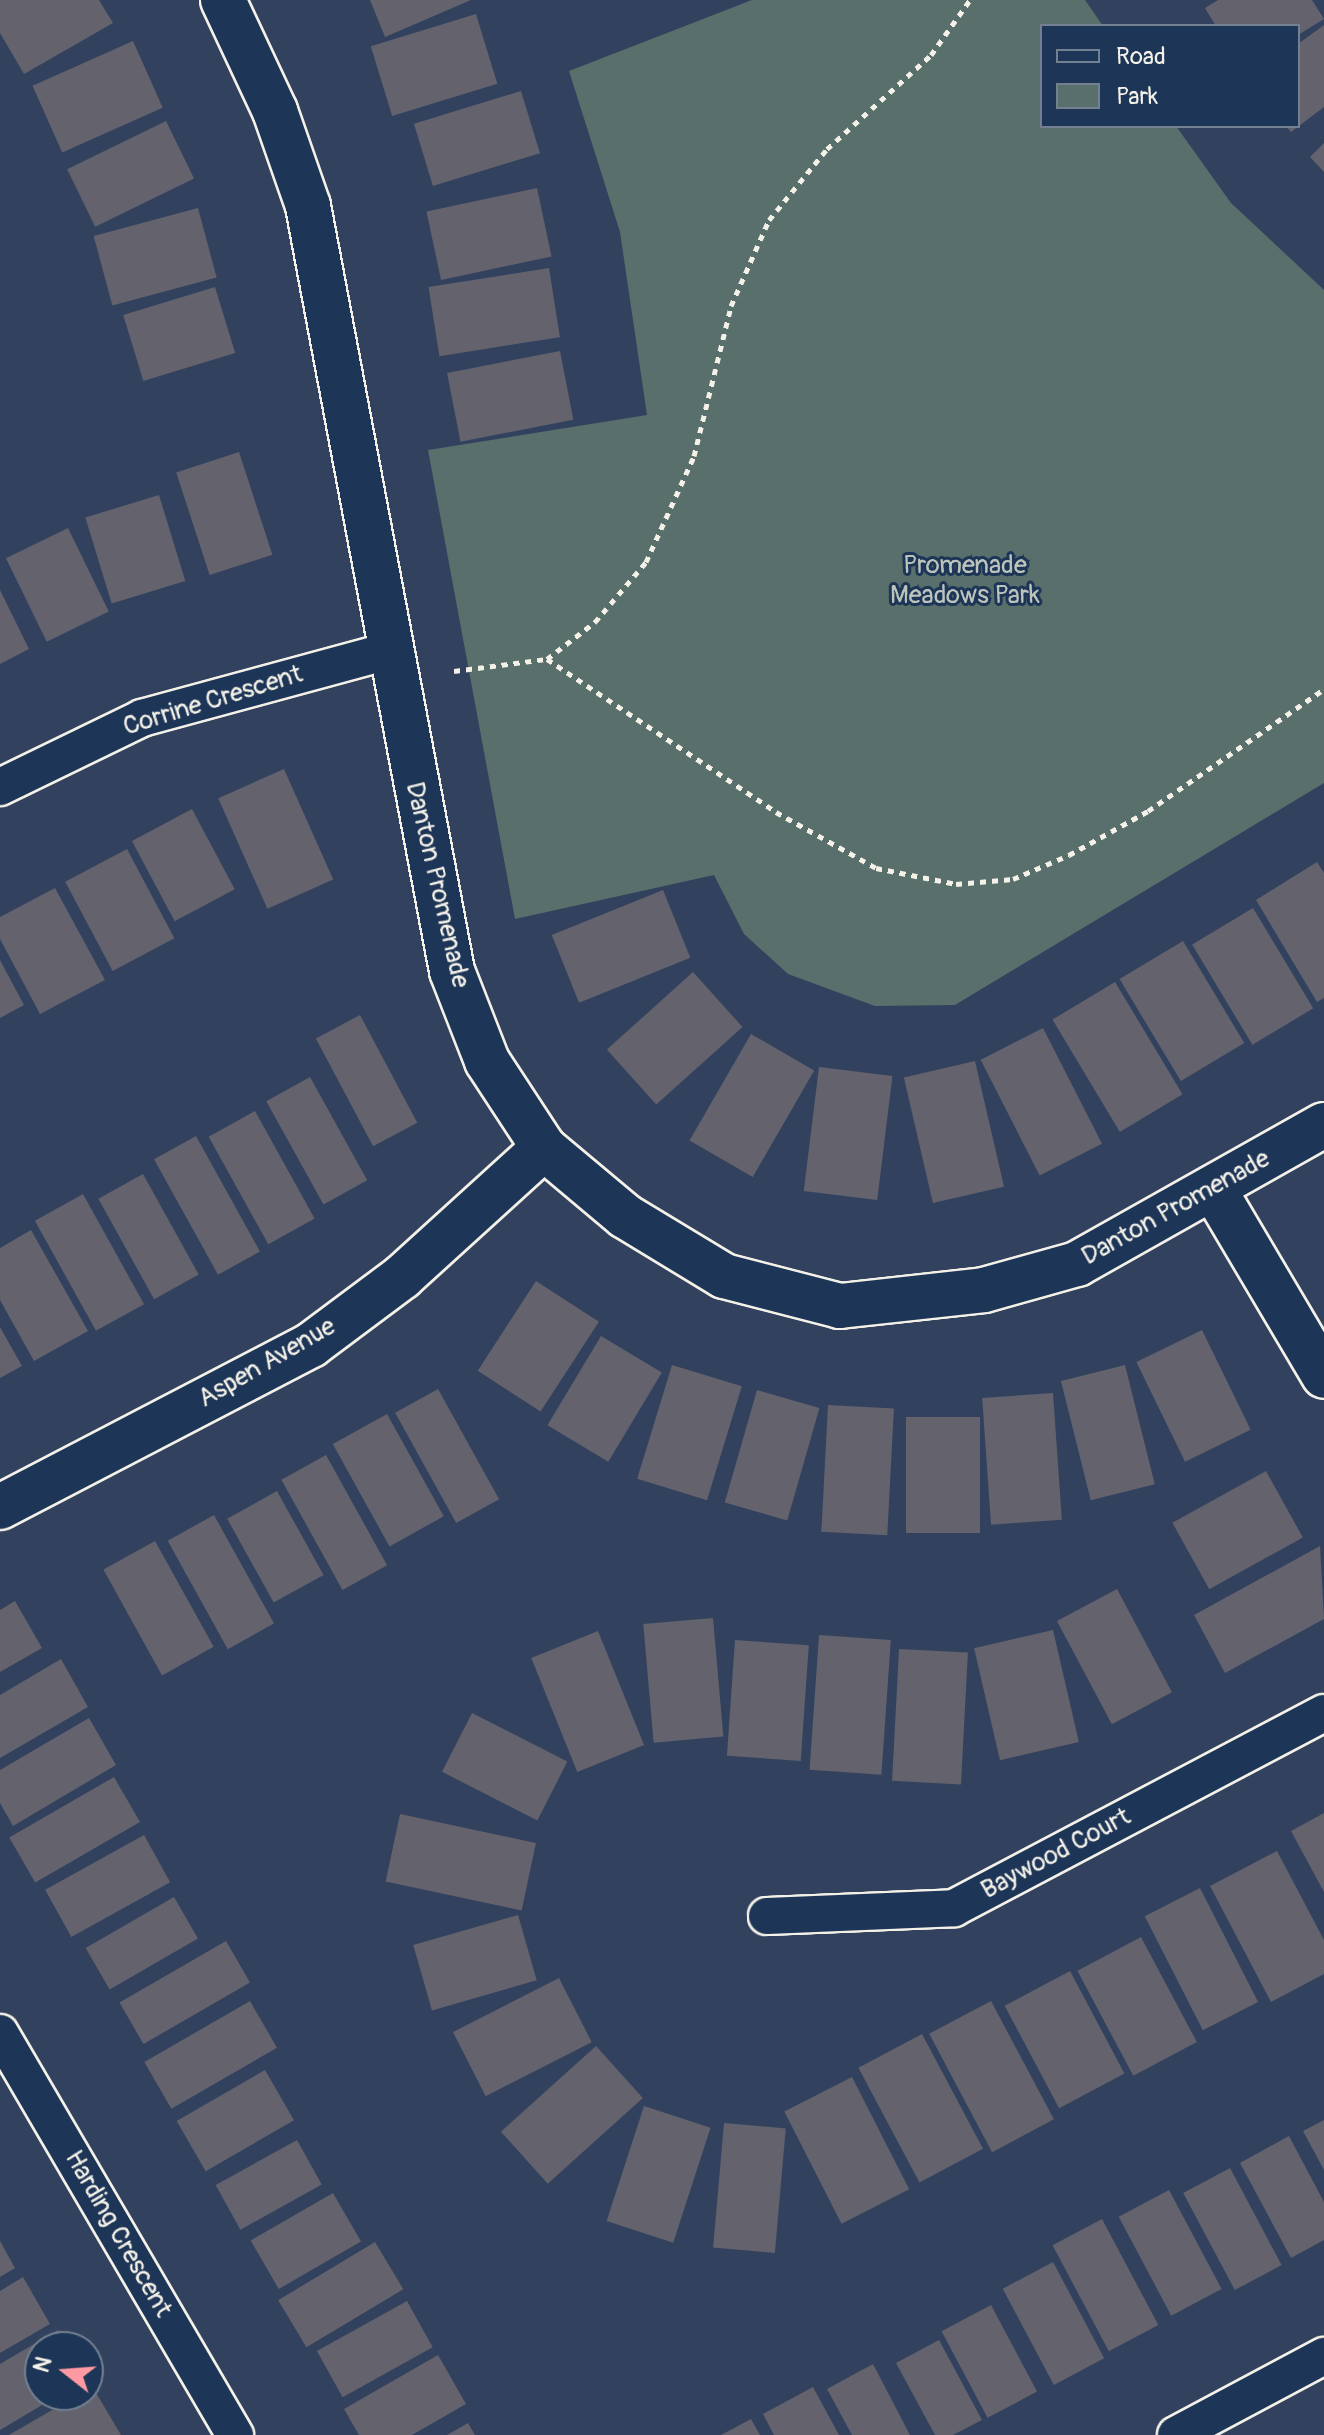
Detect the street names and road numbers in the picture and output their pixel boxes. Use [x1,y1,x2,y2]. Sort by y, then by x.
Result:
street label: Corrine Crescent [120,659,306,743]
street label: Danton Promenade [398,779,476,991]
street label: Danton Promenade [1076,1143,1276,1273]
street label: Aspen Avenue [193,1311,341,1415]
street label: Baywood Court [976,1802,1136,1906]
street label: Harding Crescent [58,2145,178,2323]

